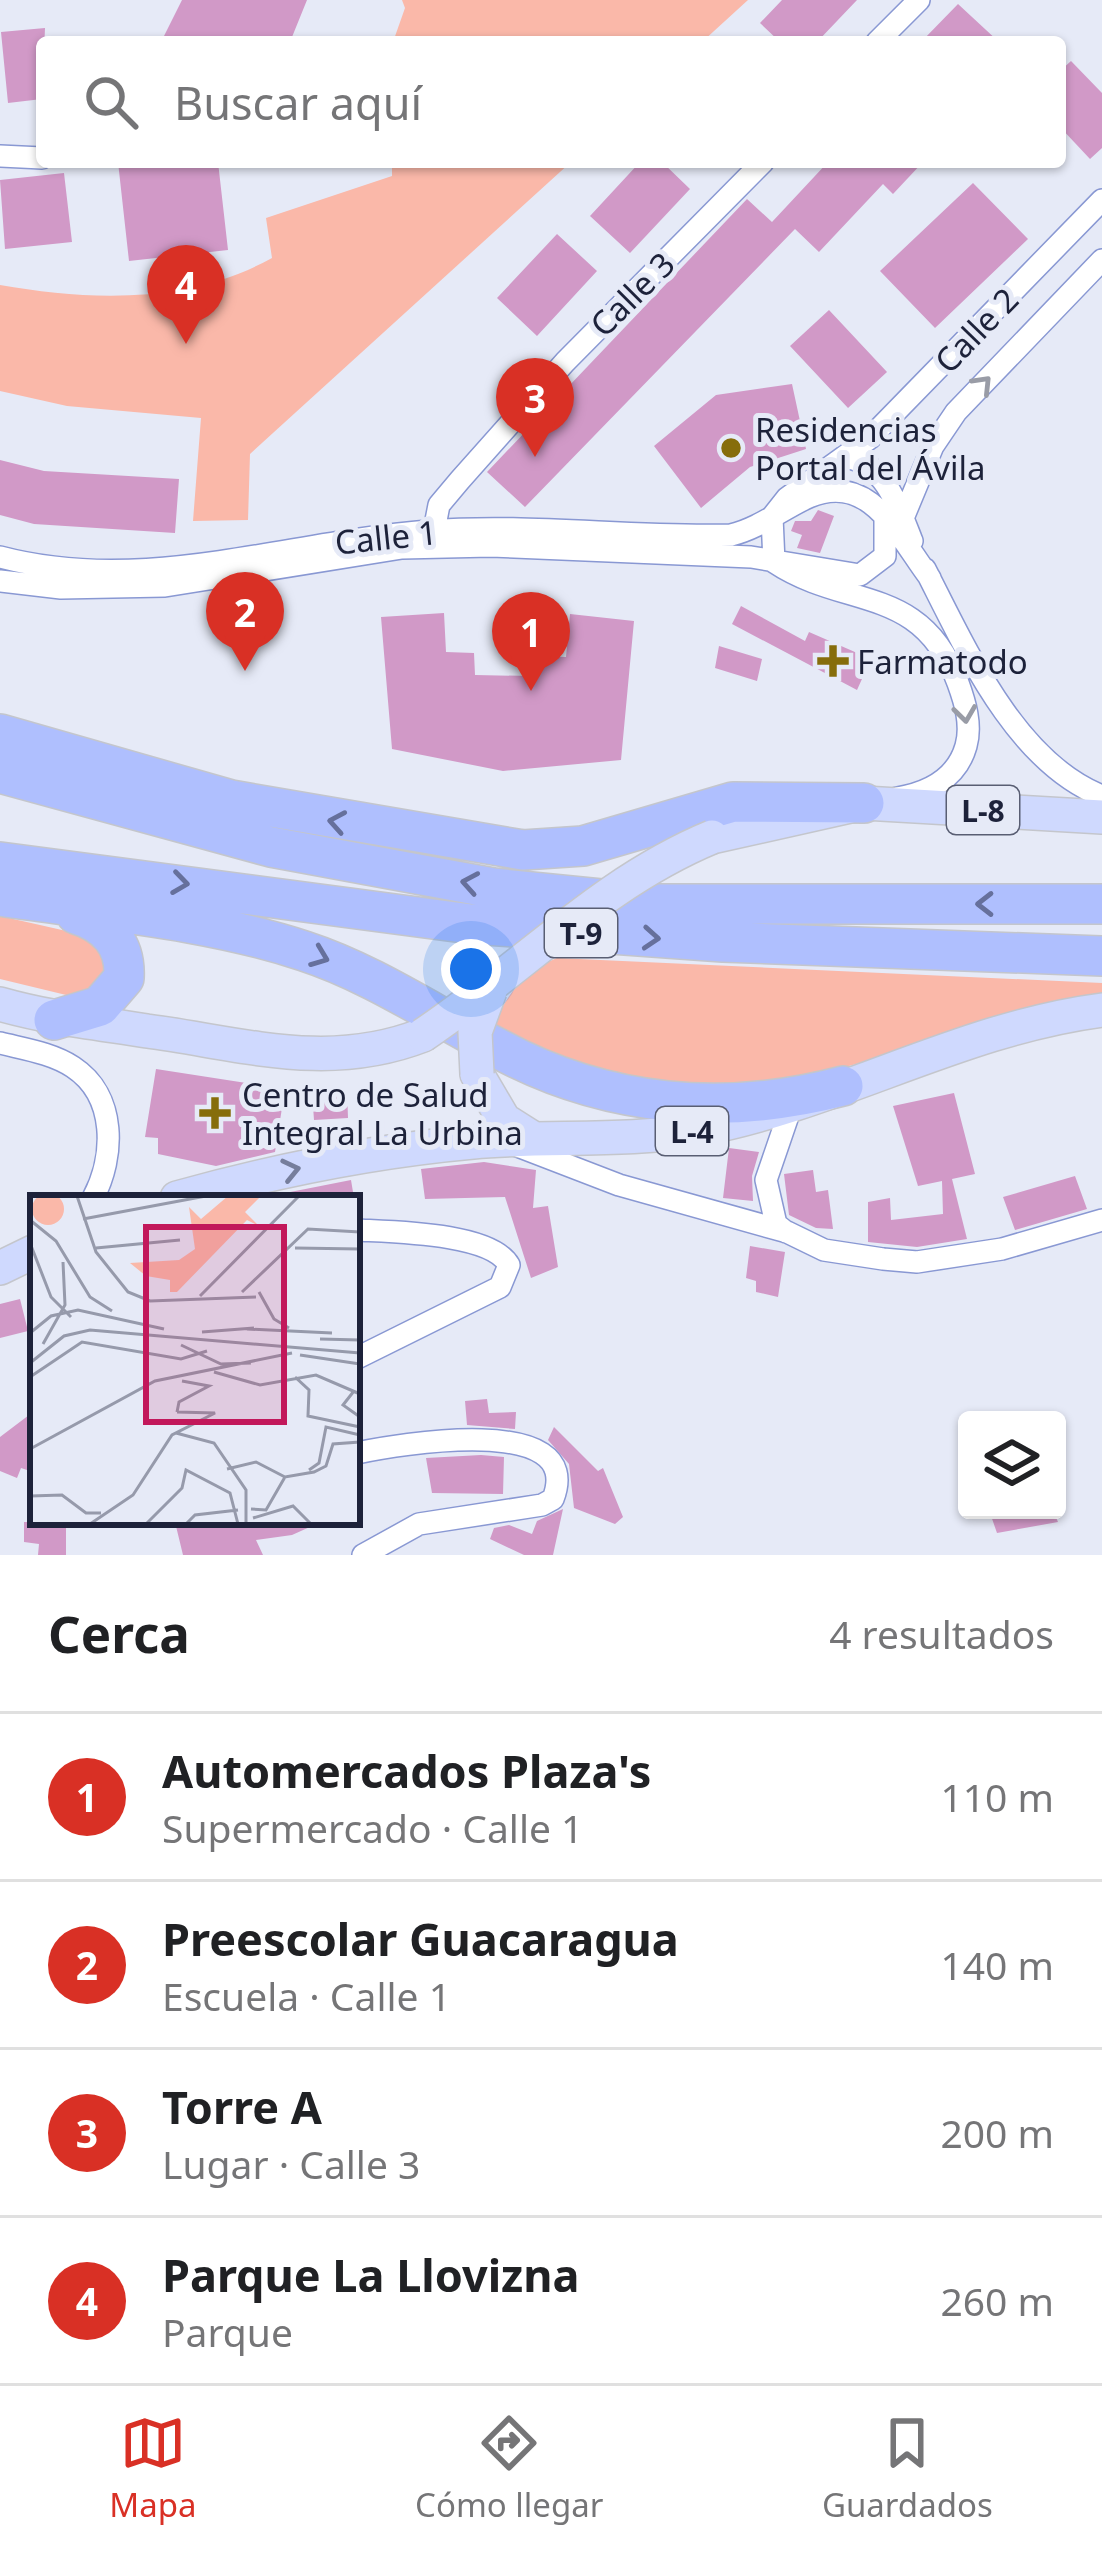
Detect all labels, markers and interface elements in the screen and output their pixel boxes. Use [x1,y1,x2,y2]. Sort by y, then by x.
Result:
search box [36,36,1066,168]
icon: search [78,69,144,135]
text: Buscar aquí [174,72,422,133]
street label: Calle 3 [580,242,684,346]
pin: 4 [147,245,225,344]
street label: Calle 2 [924,278,1028,382]
pin: 3 [496,358,574,457]
one-way arrow [968,376,990,398]
place label: Residencias Portal del Ávila [755,407,985,490]
marker: Residencias Portal del Ávila [718,435,744,461]
street label: Calle 1 [333,509,439,565]
pin: 2 [206,572,284,671]
pin: 1 [492,592,570,691]
place label: Farmatodo [857,639,1028,684]
marker: Farmatodo [820,648,846,674]
one-way arrow [951,705,977,724]
road number: L-8 [947,786,1019,834]
one-way arrow [327,810,347,835]
one-way arrow [170,869,190,895]
one-way arrow [461,872,481,897]
one-way arrow [975,891,993,917]
road number: T-9 [545,909,617,957]
one-way arrow [642,924,661,950]
your location [441,939,501,999]
one-way arrow [309,943,330,968]
place label: Centro de Salud Integral La Urbina [242,1072,523,1155]
marker: Centro de Salud Integral La Urbina [199,1097,231,1129]
road number: L-4 [656,1107,728,1155]
one-way arrow [280,1159,300,1184]
inset map [30,1195,360,1525]
map controls [958,1411,1066,1519]
button: layers [958,1411,1066,1519]
text: Cerca [48,1598,190,1668]
text: 4 resultados [829,1607,1054,1660]
text: Automercados Plaza's [162,1740,651,1801]
text: 1 [76,1770,98,1823]
text: 110 m [940,1770,1054,1823]
text: Supermercado · Calle 1 [162,1801,583,1854]
text: Preescolar Guacaragua [162,1908,679,1969]
text: 2 [76,1938,98,1991]
text: 140 m [940,1938,1054,1991]
text: Escuela · Calle 1 [162,1969,451,2022]
text: Torre A [162,2076,322,2137]
text: 3 [76,2106,98,2159]
text: 200 m [940,2106,1054,2159]
text: Lugar · Calle 3 [162,2137,420,2190]
text: Parque La Llovizna [162,2244,580,2305]
text: 4 [76,2274,98,2327]
text: 260 m [940,2274,1054,2327]
text: Parque [162,2305,293,2358]
tab: Mapa [109,2410,197,2527]
tab: Cómo llegar [415,2410,603,2527]
tab: Guardados [822,2410,993,2527]

